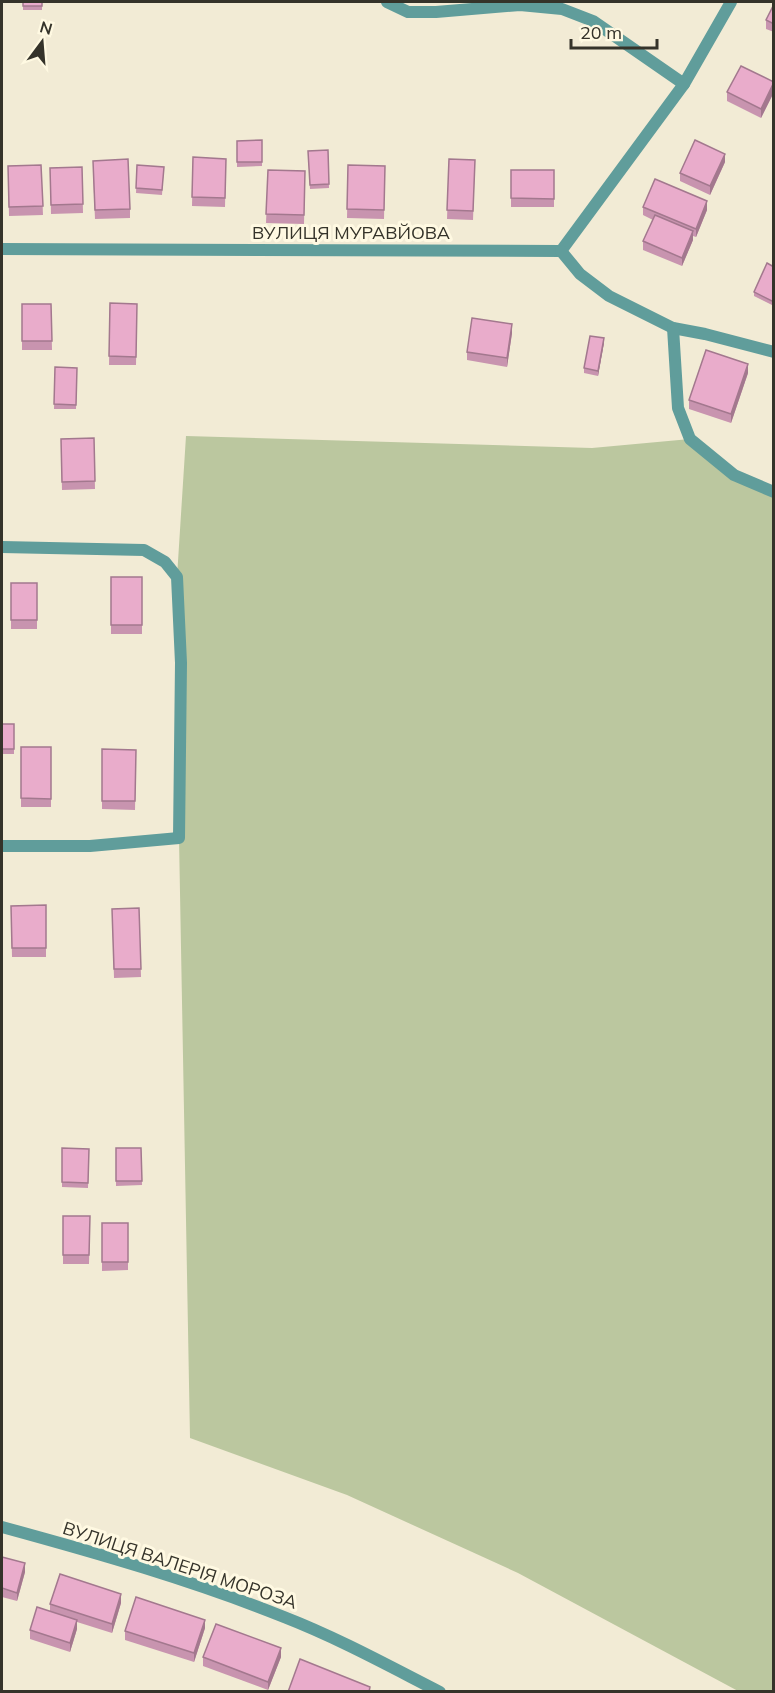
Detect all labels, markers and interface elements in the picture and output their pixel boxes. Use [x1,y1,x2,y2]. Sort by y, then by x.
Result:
north arrow [12,12,72,72]
scale bar [571,12,656,50]
text: N [38,16,55,39]
text: 20 m [580,21,622,44]
street label: ВУЛИЦЯ МУРАВЙОВА [252,221,450,244]
street label: ВУЛИЦЯ ВАЛЕРІЯ МОРОЗА [60,1516,300,1614]

